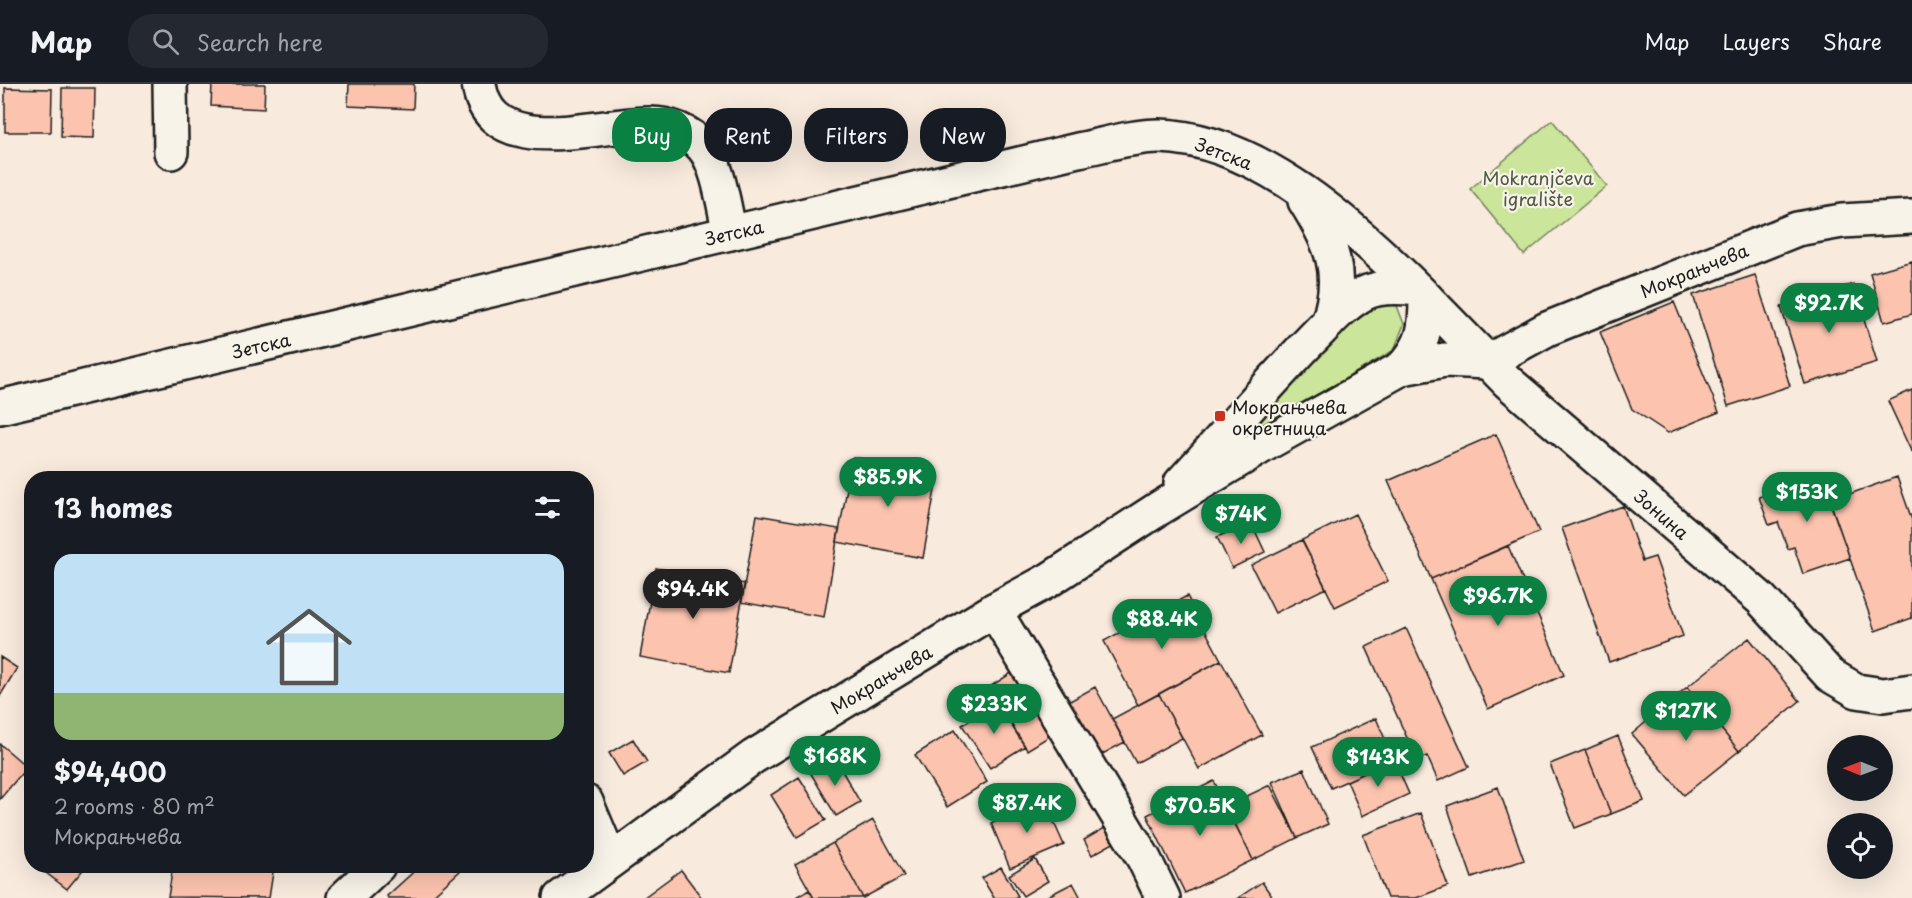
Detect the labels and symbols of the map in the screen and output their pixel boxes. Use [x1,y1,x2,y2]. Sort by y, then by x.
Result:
street label: Зетска [1191,130,1257,177]
park label: Mokranjčeva igralište [1482,164,1594,212]
street label: Зетска [702,212,767,252]
street label: Мокрањчева [1636,236,1753,304]
pin: $92.7K [1780,283,1878,334]
street label: Зетска [229,325,294,365]
place label: Мокрањчева окретница [1232,393,1347,441]
marker: Мокрањчева окретница [1213,409,1227,423]
pin: $85.9K [839,457,937,508]
pin: $153K [1765,472,1849,523]
street label: Зонина [1629,483,1696,546]
pin: $74K [1205,494,1277,545]
pin: $94.4K [644,569,742,620]
pin: $96.7K [1449,576,1547,627]
pin: $88.4K [1113,599,1211,650]
street label: Мокрањчева [825,638,938,720]
pin: $233K [952,684,1036,735]
pin: $127K [1644,691,1728,742]
north arrow [1827,735,1893,801]
pin: $168K [793,736,877,787]
pin: $143K [1336,737,1420,788]
pin: $87.4K [978,783,1076,834]
pin: $70.5K [1151,786,1249,837]

